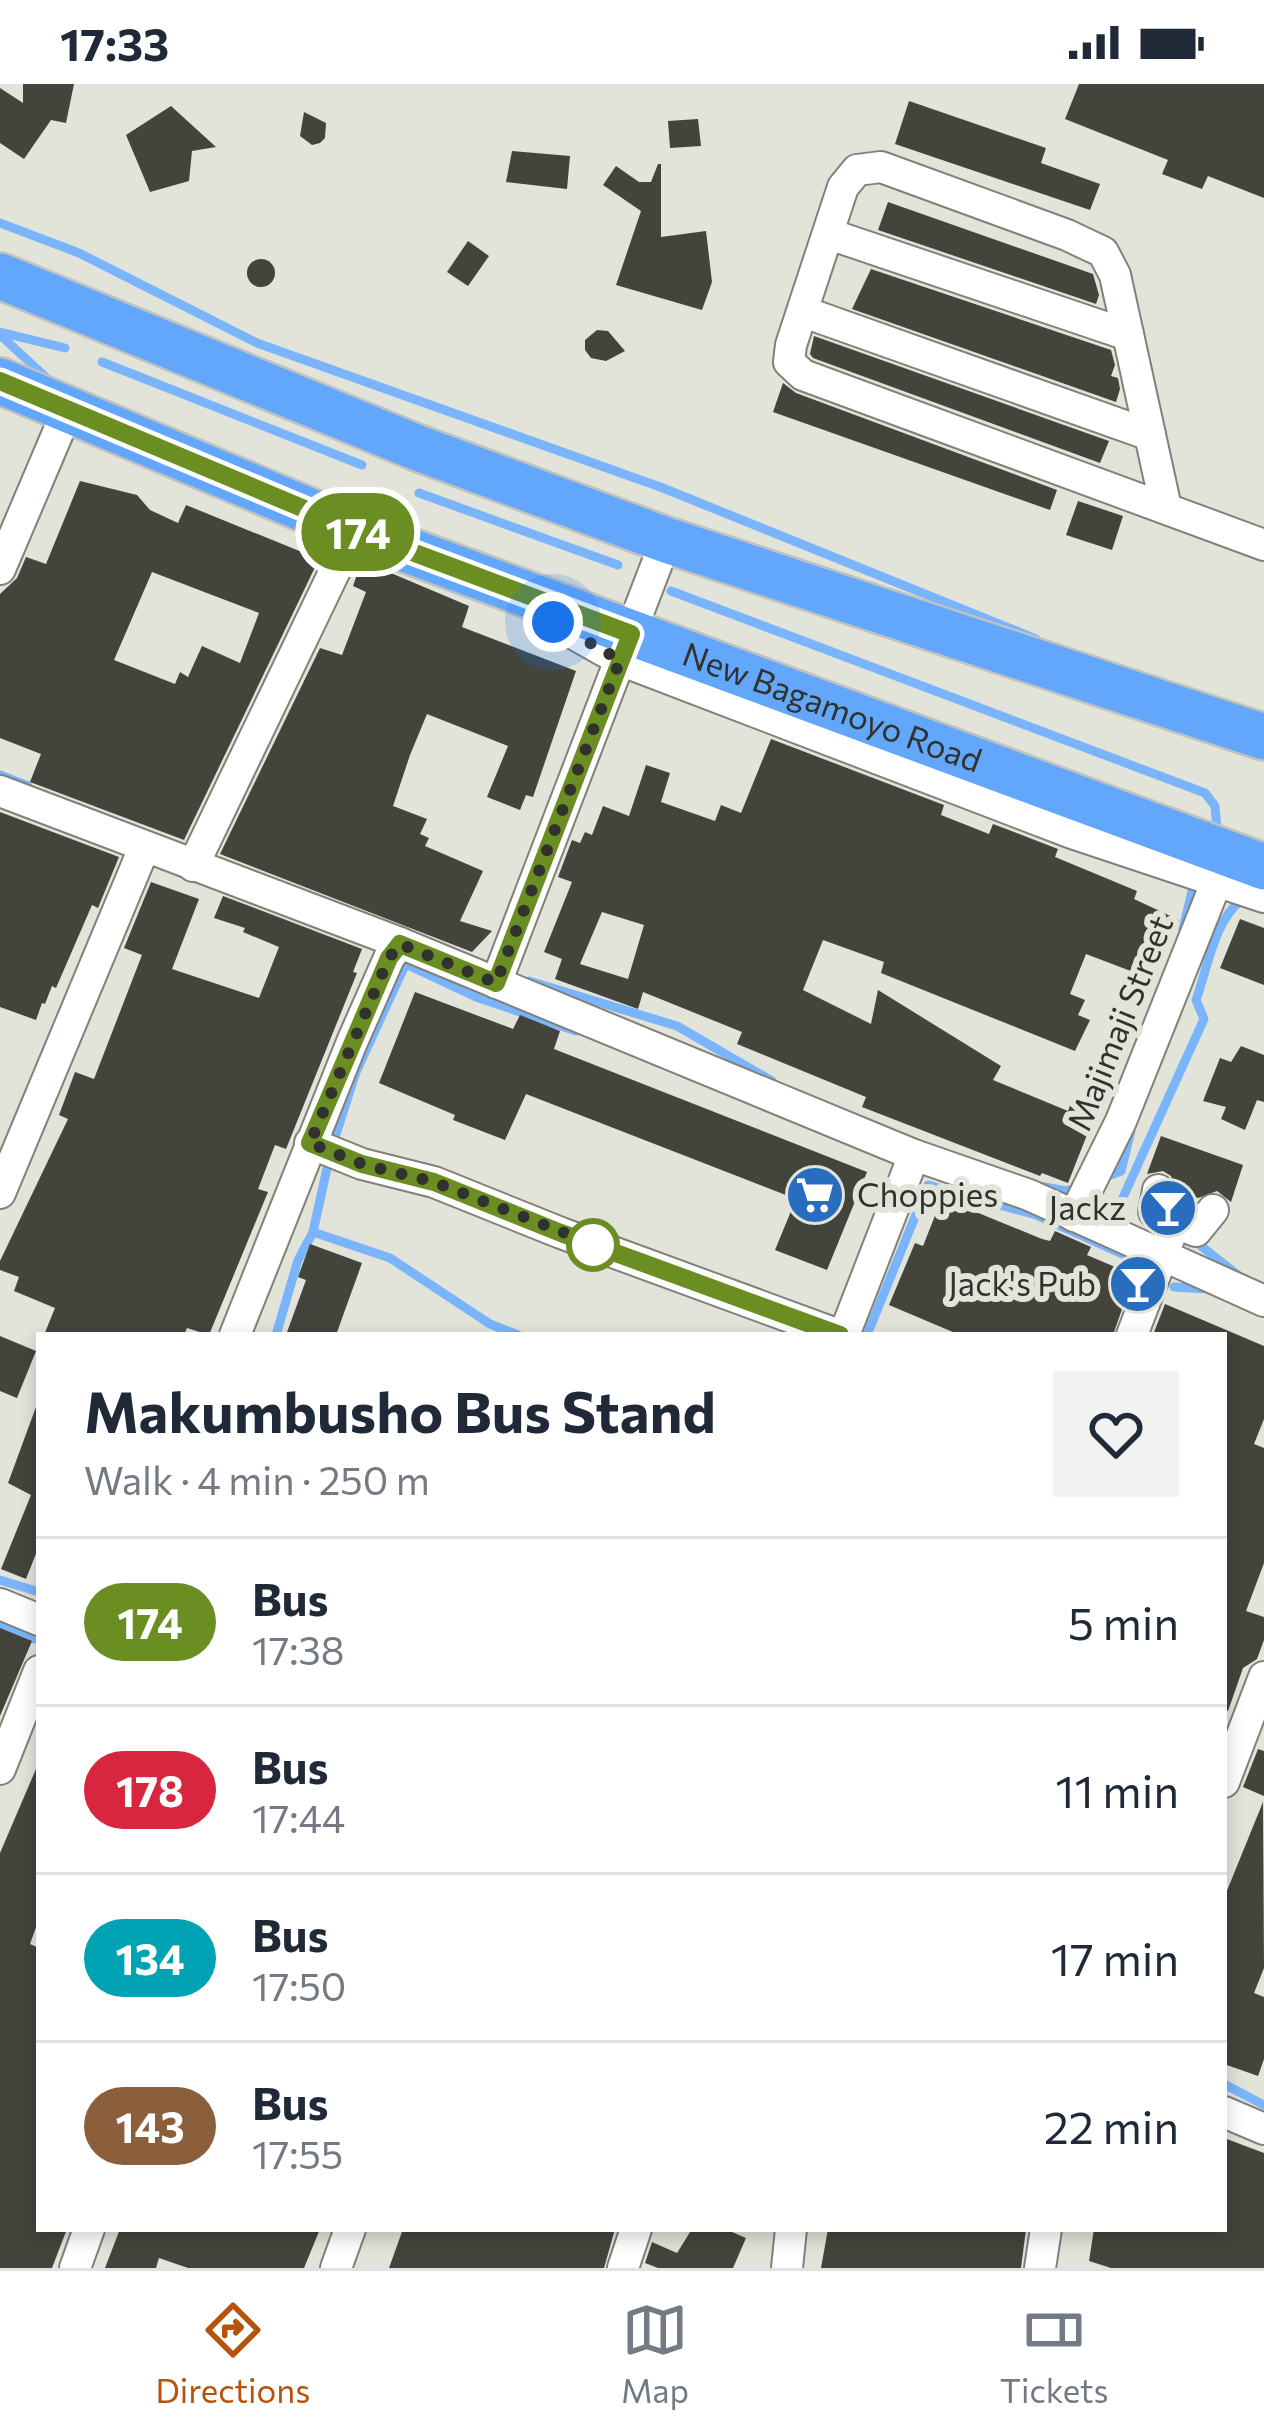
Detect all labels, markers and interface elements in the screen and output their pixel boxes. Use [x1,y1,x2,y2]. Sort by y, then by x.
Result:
text: 17:33 [60,15,169,70]
line badge: 174 [289,493,427,571]
text: 174 [325,506,391,558]
your location [523,592,583,652]
street label: New Bagamoyo Road [677,632,988,780]
street label: Majimaji Street [1057,909,1180,1136]
supermarket icon: Choppies [784,1164,846,1226]
place label: Choppies [857,1173,998,1214]
bar icon: Jackz [1137,1177,1199,1239]
place label: Jackz [1049,1186,1126,1227]
unlabelled marker [568,1220,618,1270]
bar icon: Jack's Pub [1107,1253,1169,1315]
place label: Jack's Pub [948,1262,1096,1303]
button: heart [1053,1371,1179,1497]
text: Makumbusho Bus Stand [84,1375,716,1445]
text: Walk · 4 min · 250 m [84,1455,430,1503]
text: Bus [252,1570,328,1625]
text: 5 min [1068,1594,1179,1649]
text: 174 [117,1596,183,1648]
text: 17:38 [252,1625,344,1673]
text: Bus [252,1738,328,1793]
text: 11 min [1055,1762,1179,1817]
text: 178 [116,1764,184,1816]
text: 17:44 [252,1793,345,1841]
text: Bus [252,1906,328,1961]
text: 17 min [1051,1930,1179,1985]
text: 134 [115,1932,185,1984]
text: 17:50 [252,1961,346,2009]
text: Bus [252,2074,328,2129]
text: 22 min [1044,2098,1179,2153]
text: 143 [115,2100,185,2152]
text: 17:55 [252,2129,343,2177]
tab: Directions [155,2297,310,2410]
tab: Map [621,2297,689,2410]
tab: Tickets [1000,2297,1109,2410]

